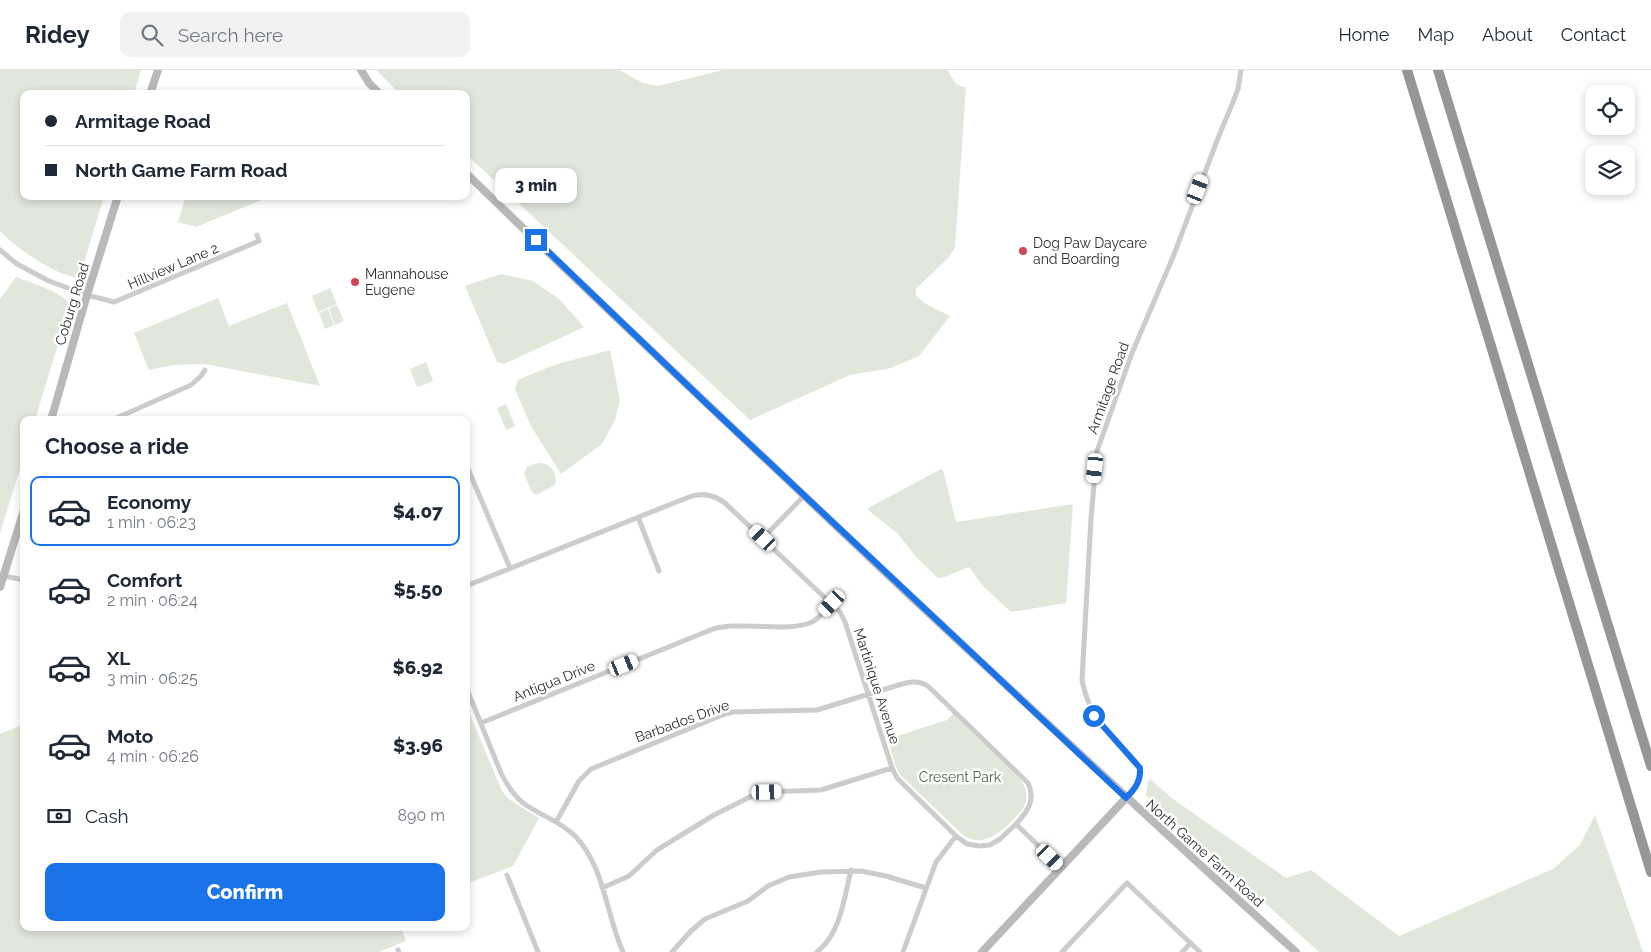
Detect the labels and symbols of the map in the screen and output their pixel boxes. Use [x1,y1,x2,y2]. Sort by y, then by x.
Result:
callout: 3 min [495,168,577,202]
car [1185,172,1210,206]
route end [525,229,547,251]
place label: Dog Paw Daycare and Boarding [1033,235,1147,267]
street label: Hillview Lane 2 [125,240,221,292]
marker: Dog Paw Daycare and Boarding [1017,245,1029,257]
street label: Coburg Road [52,261,92,347]
place label: Mannahouse Eugene [365,266,449,298]
marker: Mannahouse Eugene [349,276,361,288]
street label: Armitage Road [1084,340,1132,436]
car [1085,452,1104,484]
car [746,522,779,554]
car [816,587,847,619]
street label: Martinique Avenue [851,626,903,746]
car [607,652,640,678]
street label: Antigua Drive [511,657,597,705]
street label: Barbados Drive [633,697,731,745]
route start [1083,705,1105,727]
park label: Cresent Park [919,769,1002,785]
car [751,784,782,800]
street label: North Game Farm Road [1143,796,1267,910]
car [1034,841,1066,873]

